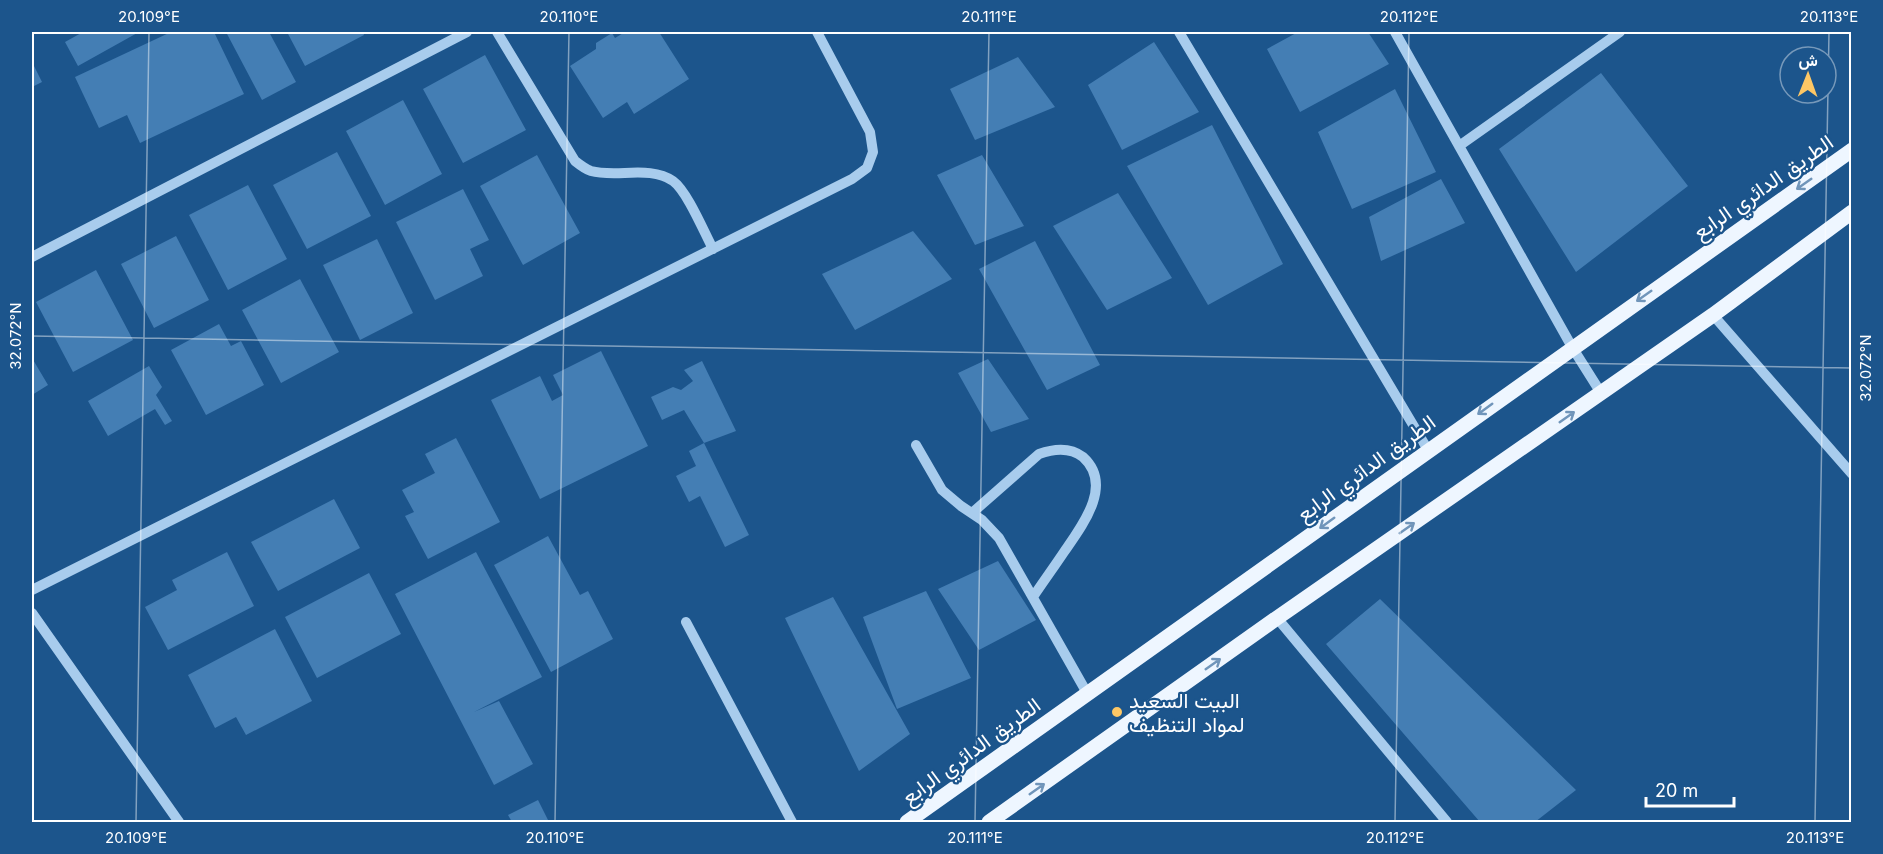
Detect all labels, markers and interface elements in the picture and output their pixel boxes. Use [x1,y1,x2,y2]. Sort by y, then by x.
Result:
text: 20.109°E [118,7,180,26]
text: 20.110°E [540,7,598,26]
text: 20.111°E [961,7,1017,26]
text: 20.112°E [1380,7,1438,26]
text: 20.113°E [1800,7,1858,26]
north arrow [1778,45,1838,105]
text: ش [1798,50,1818,70]
street label: الطريق الدائري الرابع [1688,129,1841,249]
one-way arrow [1796,178,1812,190]
one-way arrow [1637,290,1653,302]
text: 32.072°N [6,302,25,370]
text: 32.072°N [1856,334,1875,402]
one-way arrow [1478,403,1494,415]
street label: الطريق الدائري الرابع [1292,409,1443,531]
one-way arrow [1559,411,1575,423]
one-way arrow [1319,516,1335,529]
one-way arrow [1398,522,1415,534]
one-way arrow [1204,658,1220,670]
place label: البيت السعيد لمواد التنظيف [1129,688,1245,738]
street label: الطريق الدائري الرابع [897,692,1048,814]
marker: البيت السعيد لمواد التنظيف [1110,705,1124,719]
scale bar [1646,770,1734,808]
text: 20 m [1655,780,1698,801]
one-way arrow [1028,783,1044,795]
text: 20.109°E [105,828,167,847]
text: 20.110°E [526,828,584,847]
text: 20.111°E [947,828,1003,847]
text: 20.112°E [1366,828,1424,847]
text: 20.113°E [1786,828,1844,847]

